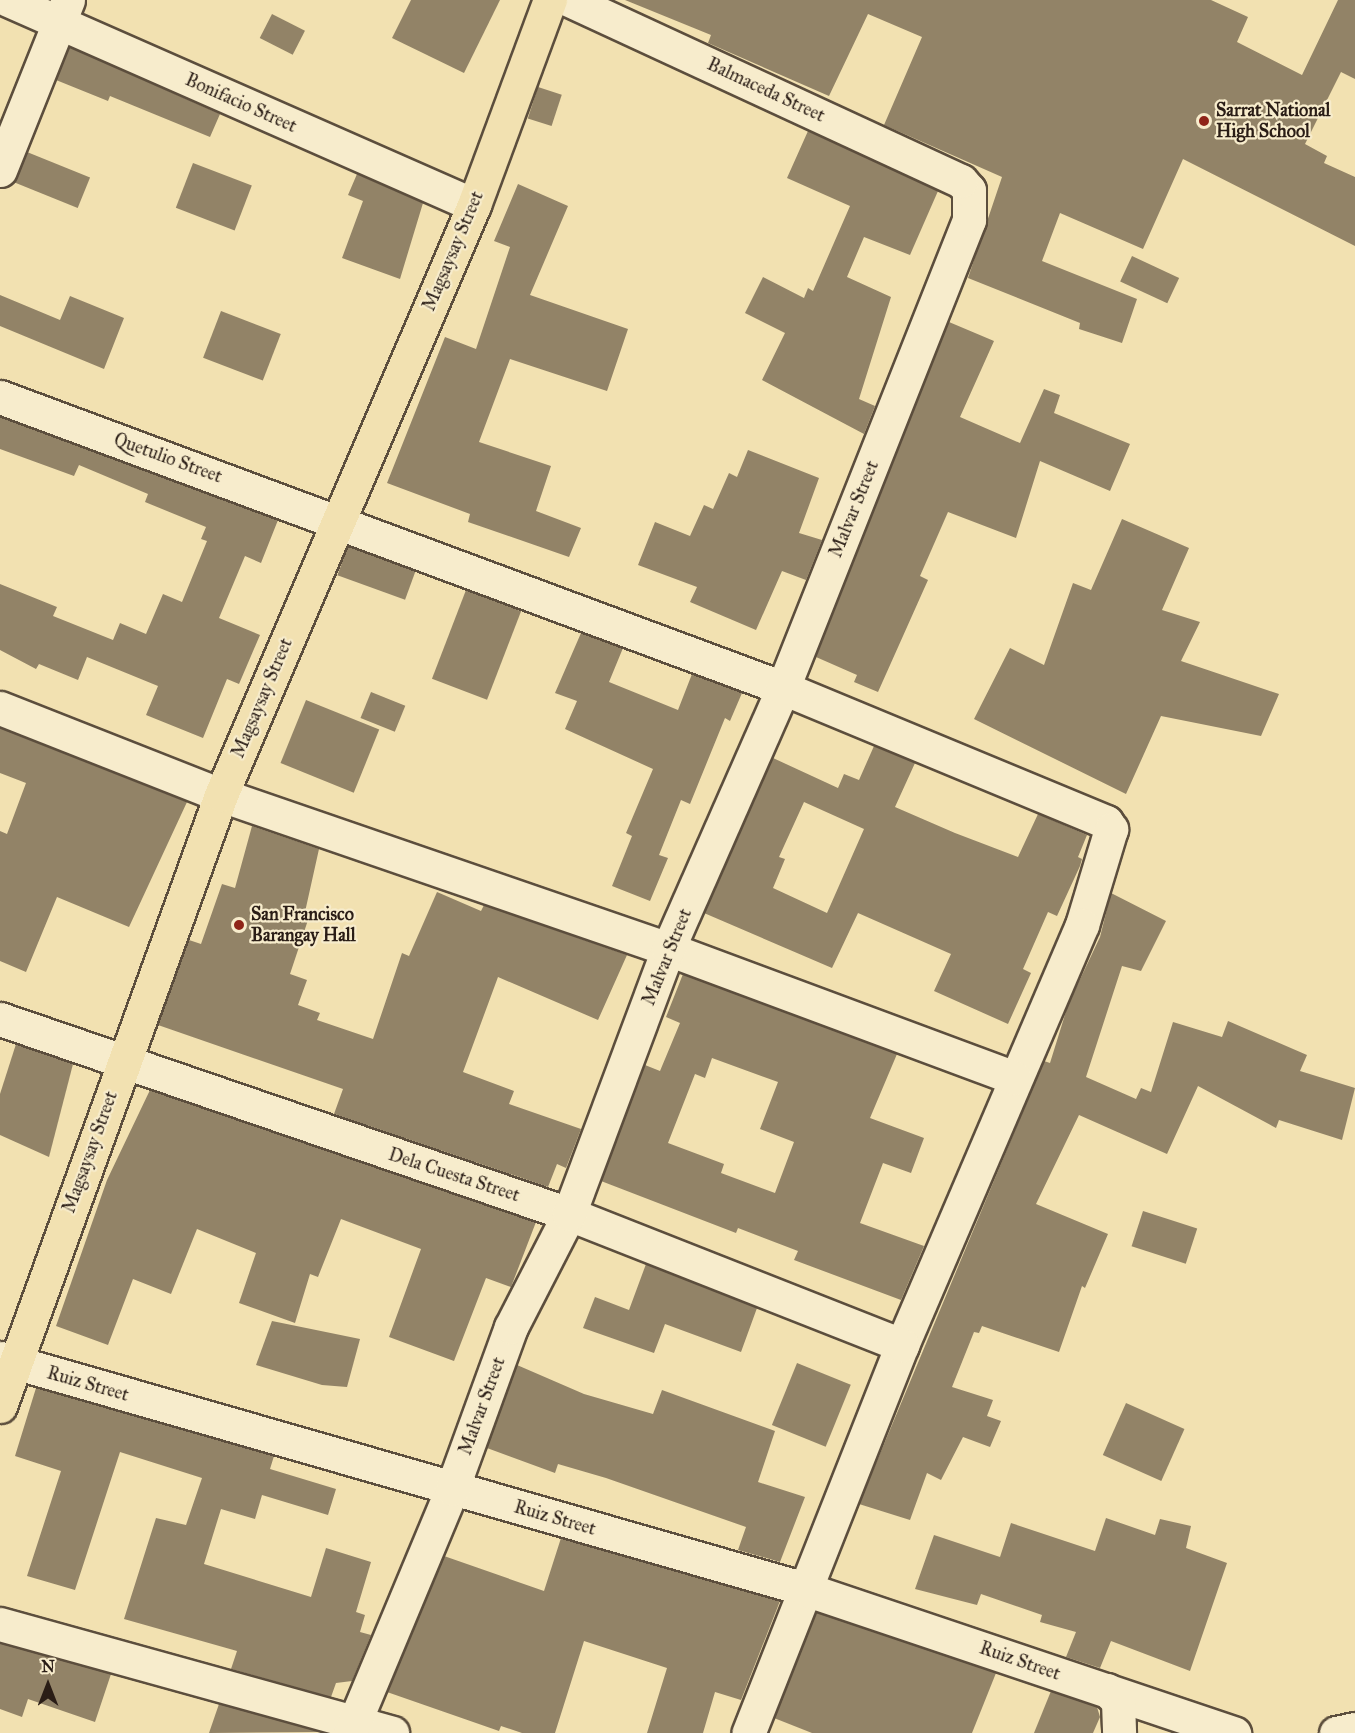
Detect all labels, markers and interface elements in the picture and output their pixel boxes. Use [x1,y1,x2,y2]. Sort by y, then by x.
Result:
street label: Balmaceda Street [704,53,828,127]
street label: Bonifacio Street [182,69,300,137]
place label: Sarrat National High School [1216,100,1330,142]
marker: Sarrat National High School [1197,114,1211,128]
street label: Magsaysay Street [418,188,488,314]
street label: Quetulio Street [111,428,225,488]
street label: Malvar Street [825,458,883,560]
street label: Magsaysay Street [227,635,297,761]
place label: San Francisco Barangay Hall [251,904,356,946]
street label: Malvar Street [638,906,696,1008]
marker: San Francisco Barangay Hall [232,918,246,932]
street label: Magsaysay Street [58,1088,122,1216]
street label: Dela Cuesta Street [386,1144,522,1206]
street label: Malvar Street [454,1354,510,1458]
street label: Ruiz Street [45,1362,131,1406]
street label: Ruiz Street [512,1496,598,1540]
street label: Ruiz Street [977,1637,1063,1685]
north arrow [18,1655,78,1715]
text: N [41,1657,55,1676]

